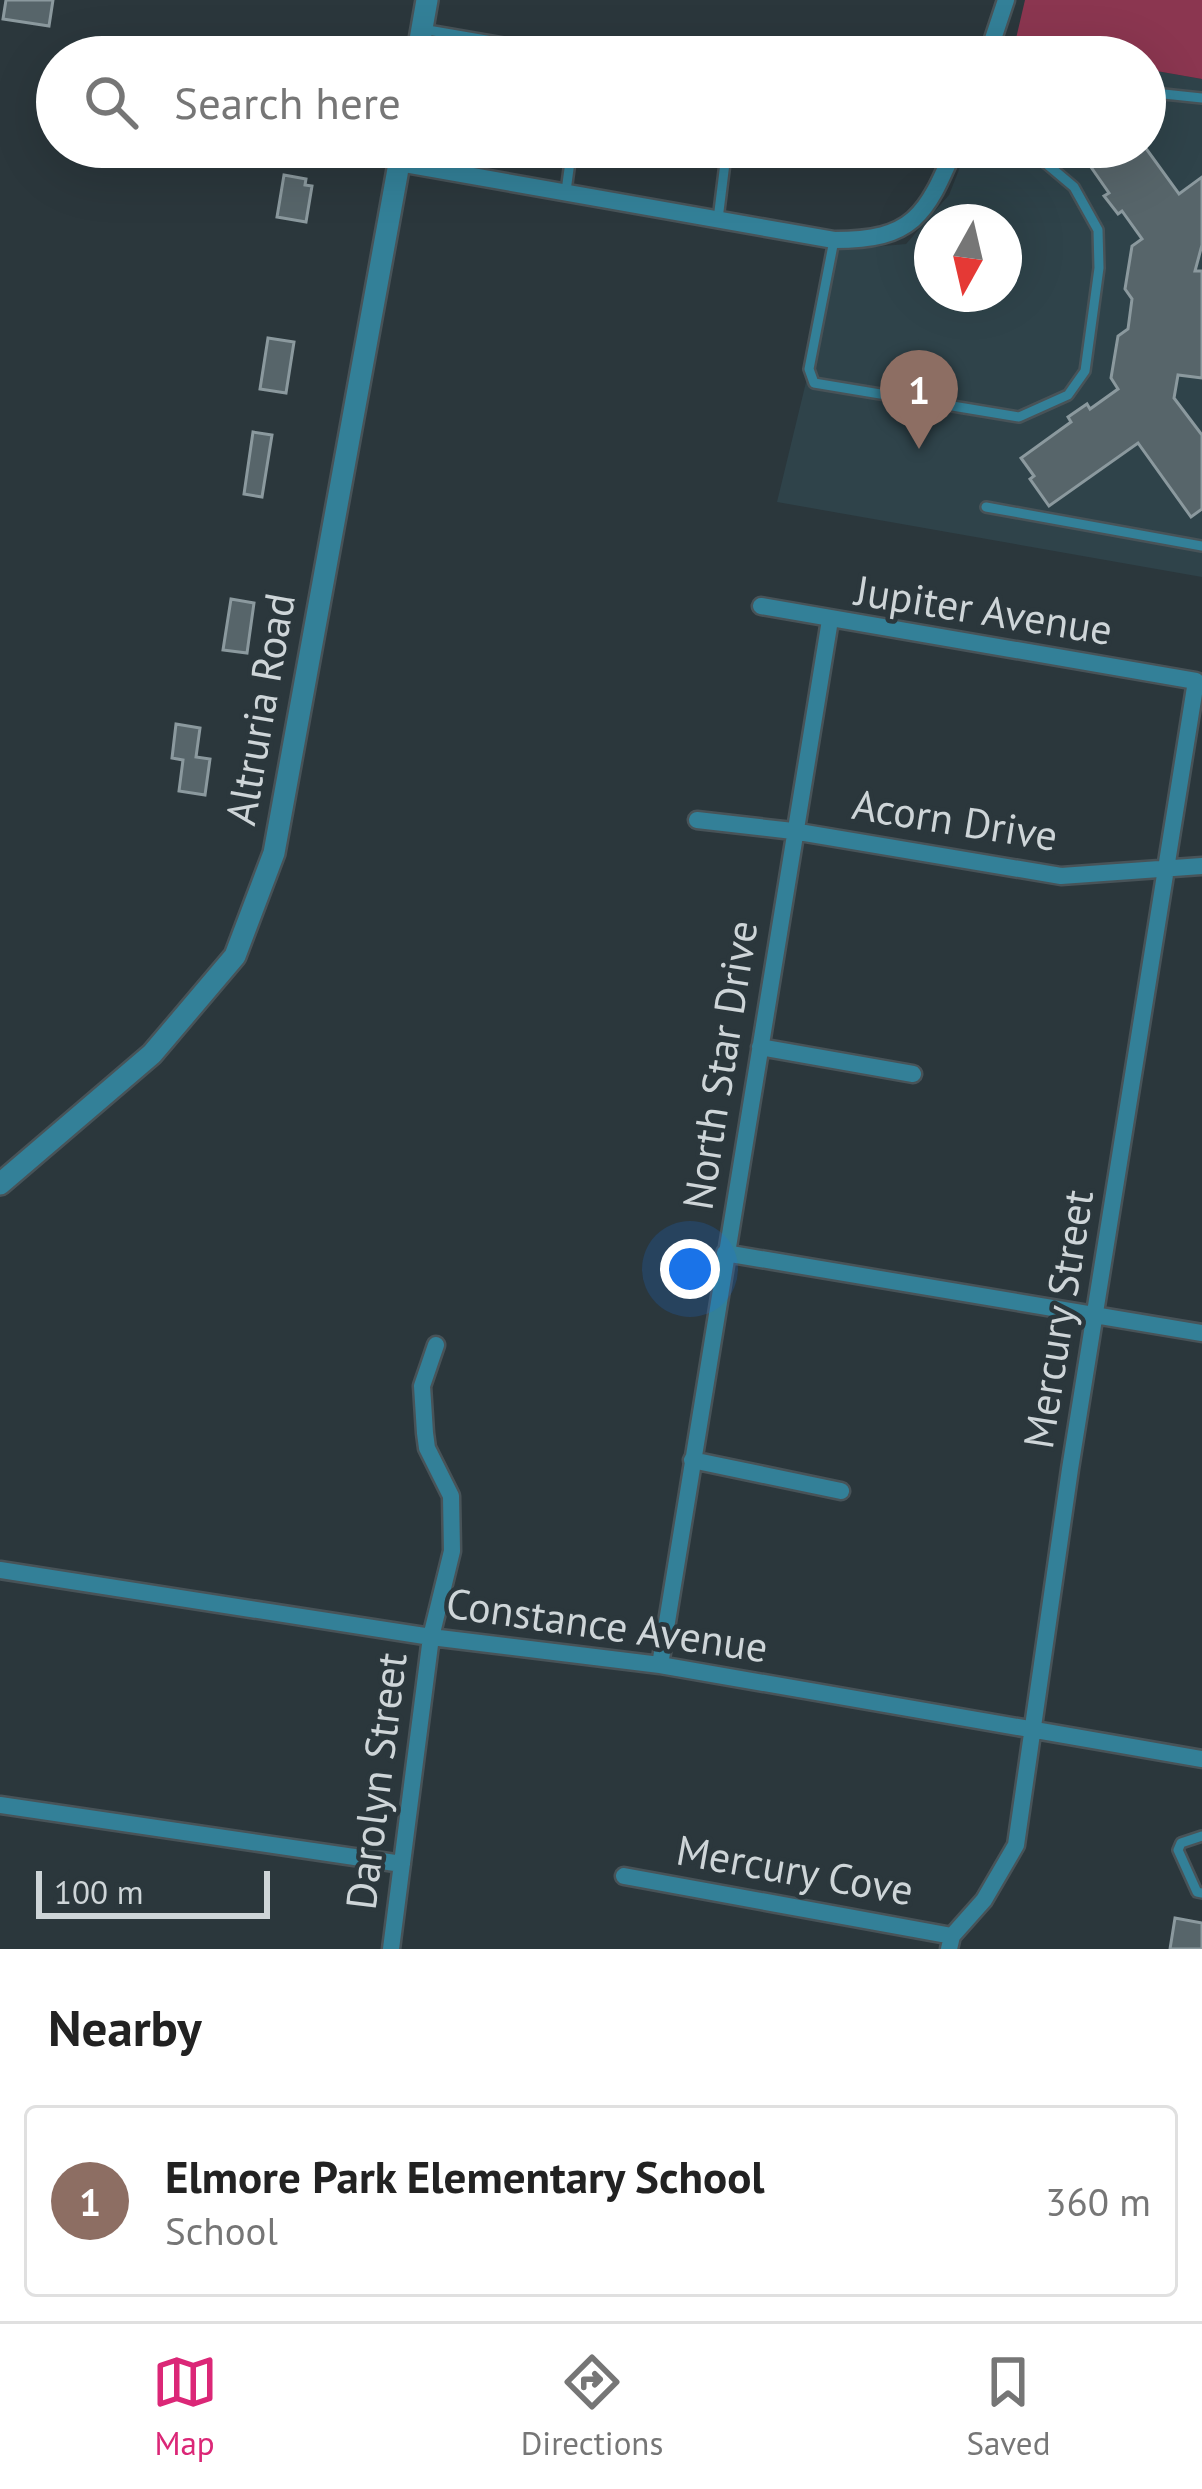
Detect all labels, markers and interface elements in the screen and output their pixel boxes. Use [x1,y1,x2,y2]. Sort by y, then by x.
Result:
search box [36,36,1166,168]
icon: search [78,69,144,135]
text: Search here [174,73,401,131]
north arrow [914,204,1022,312]
pin: 1 [880,350,958,449]
street label: Jupiter Avenue [850,562,1116,657]
street label: Altruria Road [212,589,307,829]
street label: Acorn Drive [848,776,1062,863]
street label: North Star Drive [670,917,769,1213]
street label: Mercury Street [1010,1186,1105,1452]
your location [660,1239,720,1299]
street label: Constance Avenue [443,1575,771,1674]
street label: Darolyn Street [332,1649,419,1913]
street label: Mercury Cove [672,1822,918,1917]
scale bar [36,1865,270,1918]
text: 100 m [54,1870,144,1913]
text: Nearby [48,1994,202,2060]
text: Elmore Park Elementary School [165,2147,765,2205]
text: 1 [79,2176,101,2227]
text: 360 m [1045,2176,1151,2227]
text: School [165,2205,278,2256]
tab: Map [152,2349,218,2464]
tab: Directions [521,2349,663,2464]
tab: Saved [966,2349,1050,2464]

